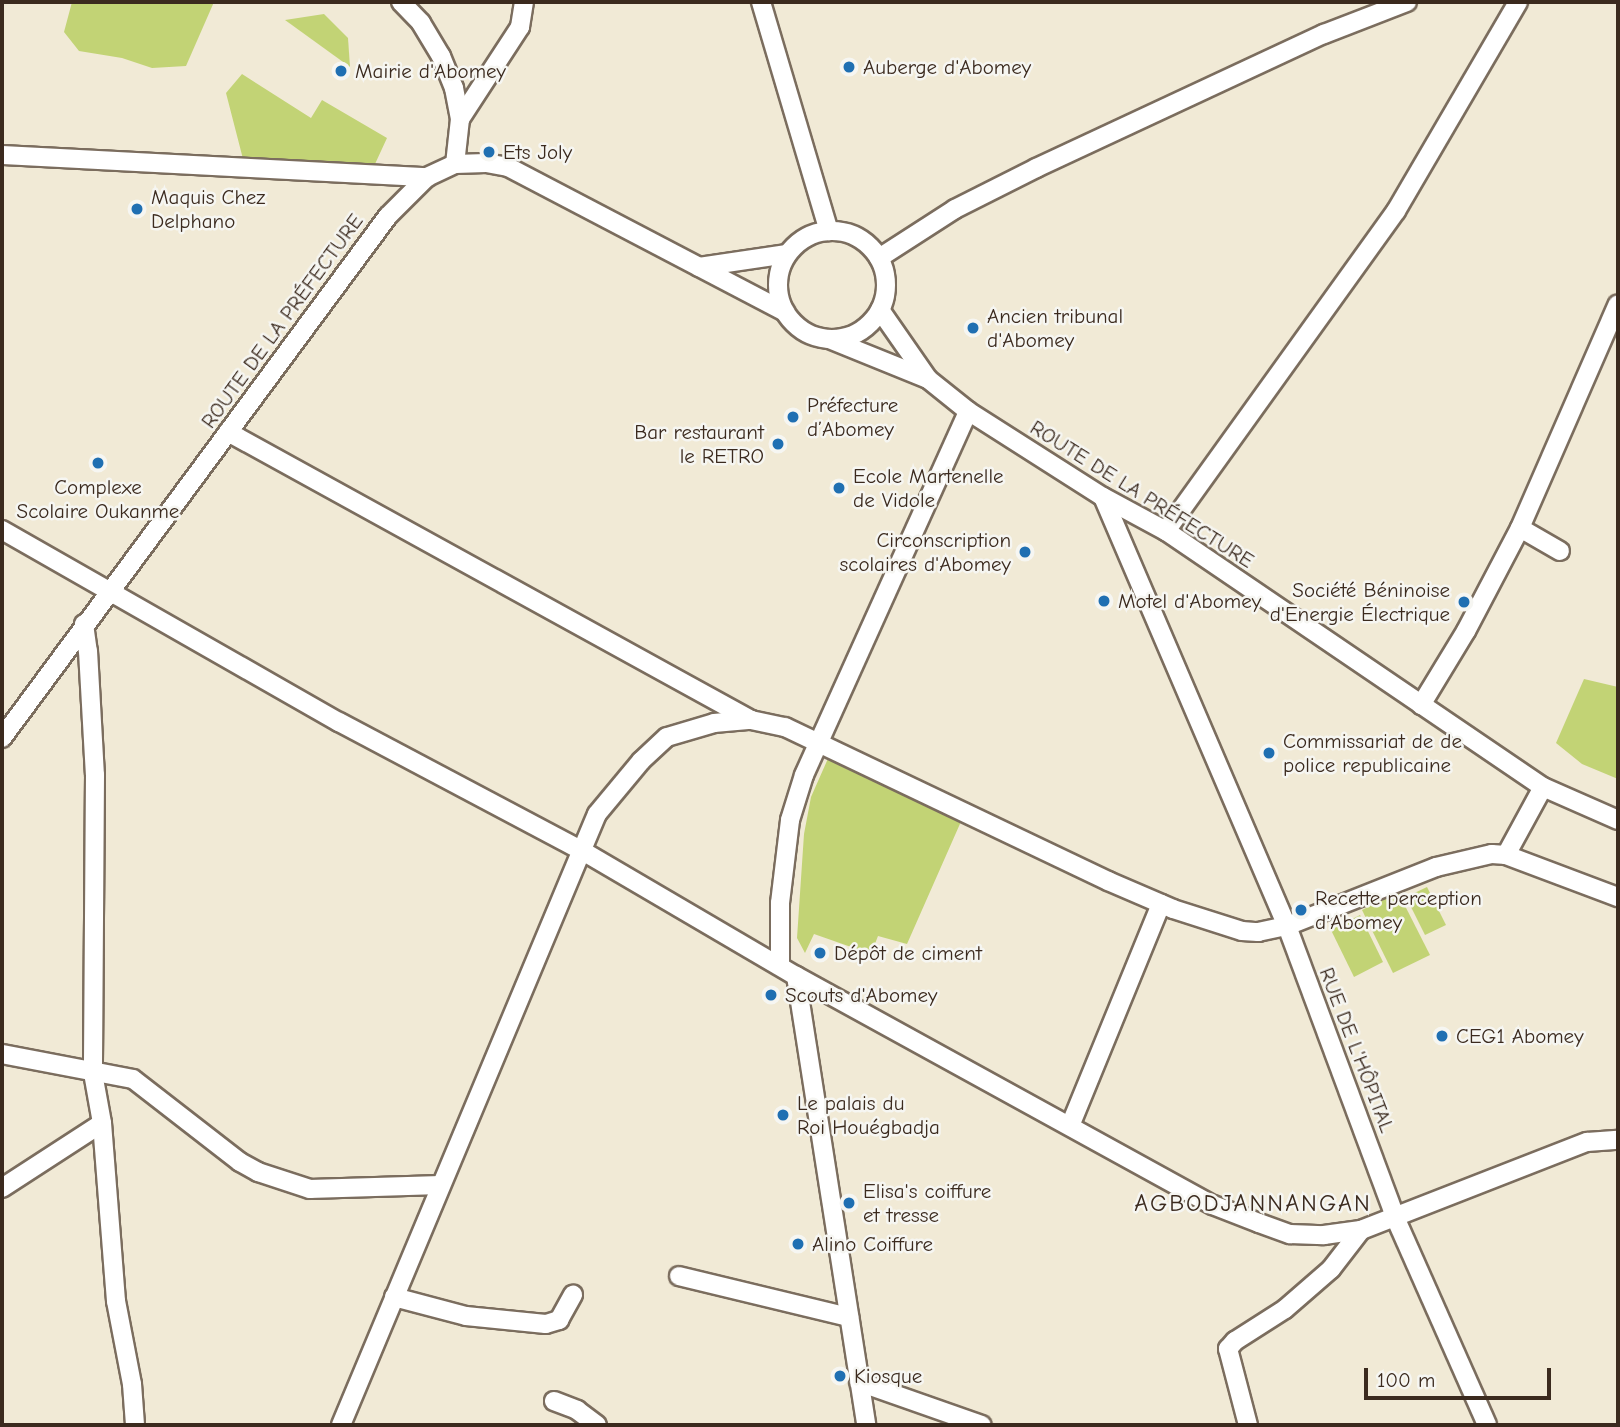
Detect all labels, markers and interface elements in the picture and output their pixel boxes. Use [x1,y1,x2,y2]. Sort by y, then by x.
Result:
place label: Auberge d'Abomey [863,54,1031,80]
place label: Mairie d'Abomey [355,58,506,84]
marker: Auberge d'Abomey [841,59,857,75]
marker: Mairie d'Abomey [333,63,349,79]
place label: Ets Joly [503,139,572,165]
marker: Ets Joly [481,144,497,160]
place label: Maquis Chez Delphano [151,184,265,234]
marker: Maquis Chez Delphano [129,201,145,217]
street label: ROUTE DE LA PRÉFECTURE [196,209,368,433]
place label: Ancien tribunal d'Abomey [987,303,1123,353]
marker: Ancien tribunal d'Abomey [965,320,981,336]
place label: Préfecture d’Abomey [807,392,898,442]
marker: Préfecture d’Abomey [785,409,801,425]
street label: ROUTE DE LA PRÉFECTURE [1026,415,1258,573]
place label: Bar restaurant le RETRO [634,419,764,469]
marker: Bar restaurant le RETRO [770,436,786,452]
marker: Complexe Scolaire Oukanme [90,455,106,471]
place label: Ecole Martenelle de Vidole [853,463,1004,513]
place label: Complexe Scolaire Oukanme [17,474,179,524]
marker: Ecole Martenelle de Vidole [831,480,847,496]
place label: Circonscription scolaires d'Abomey [840,527,1011,577]
marker: Circonscription scolaires d'Abomey [1017,544,1033,560]
place label: Société Béninoise d'Energie Électrique [1270,577,1450,627]
place label: Motel d'Abomey [1118,588,1261,614]
marker: Motel d'Abomey [1096,593,1112,609]
marker: Société Béninoise d'Energie Électrique [1456,594,1472,610]
place label: Commissariat de de police republicaine [1283,728,1462,778]
marker: Commissariat de de police republicaine [1261,745,1277,761]
place label: Recette perception d'Abomey [1315,885,1482,935]
marker: Recette perception d'Abomey [1293,902,1309,918]
place label: Dépôt de ciment [834,940,982,966]
marker: Dépôt de ciment [812,945,828,961]
street label: RUE DE L'HÔPITAL [1314,964,1400,1136]
place label: Scouts d'Abomey [785,982,937,1008]
marker: Scouts d'Abomey [763,987,779,1003]
place label: CEG1 Abomey [1456,1023,1584,1049]
marker: CEG1 Abomey [1434,1028,1450,1044]
place label: Le palais du Roi Houégbadja [797,1090,940,1140]
marker: Le palais du Roi Houégbadja [775,1107,791,1123]
place label: Elisa's coiffure et tresse [863,1178,991,1228]
district label: AGBODJANNANGAN [1136,1190,1370,1218]
marker: Elisa's coiffure et tresse [841,1195,857,1211]
place label: Alino Coiffure [812,1231,933,1257]
marker: Alino Coiffure [790,1236,806,1252]
scale bar [1368,1354,1555,1398]
place label: Kiosque [854,1363,922,1389]
marker: Kiosque [832,1368,848,1384]
text: 100 m [1377,1368,1435,1392]

